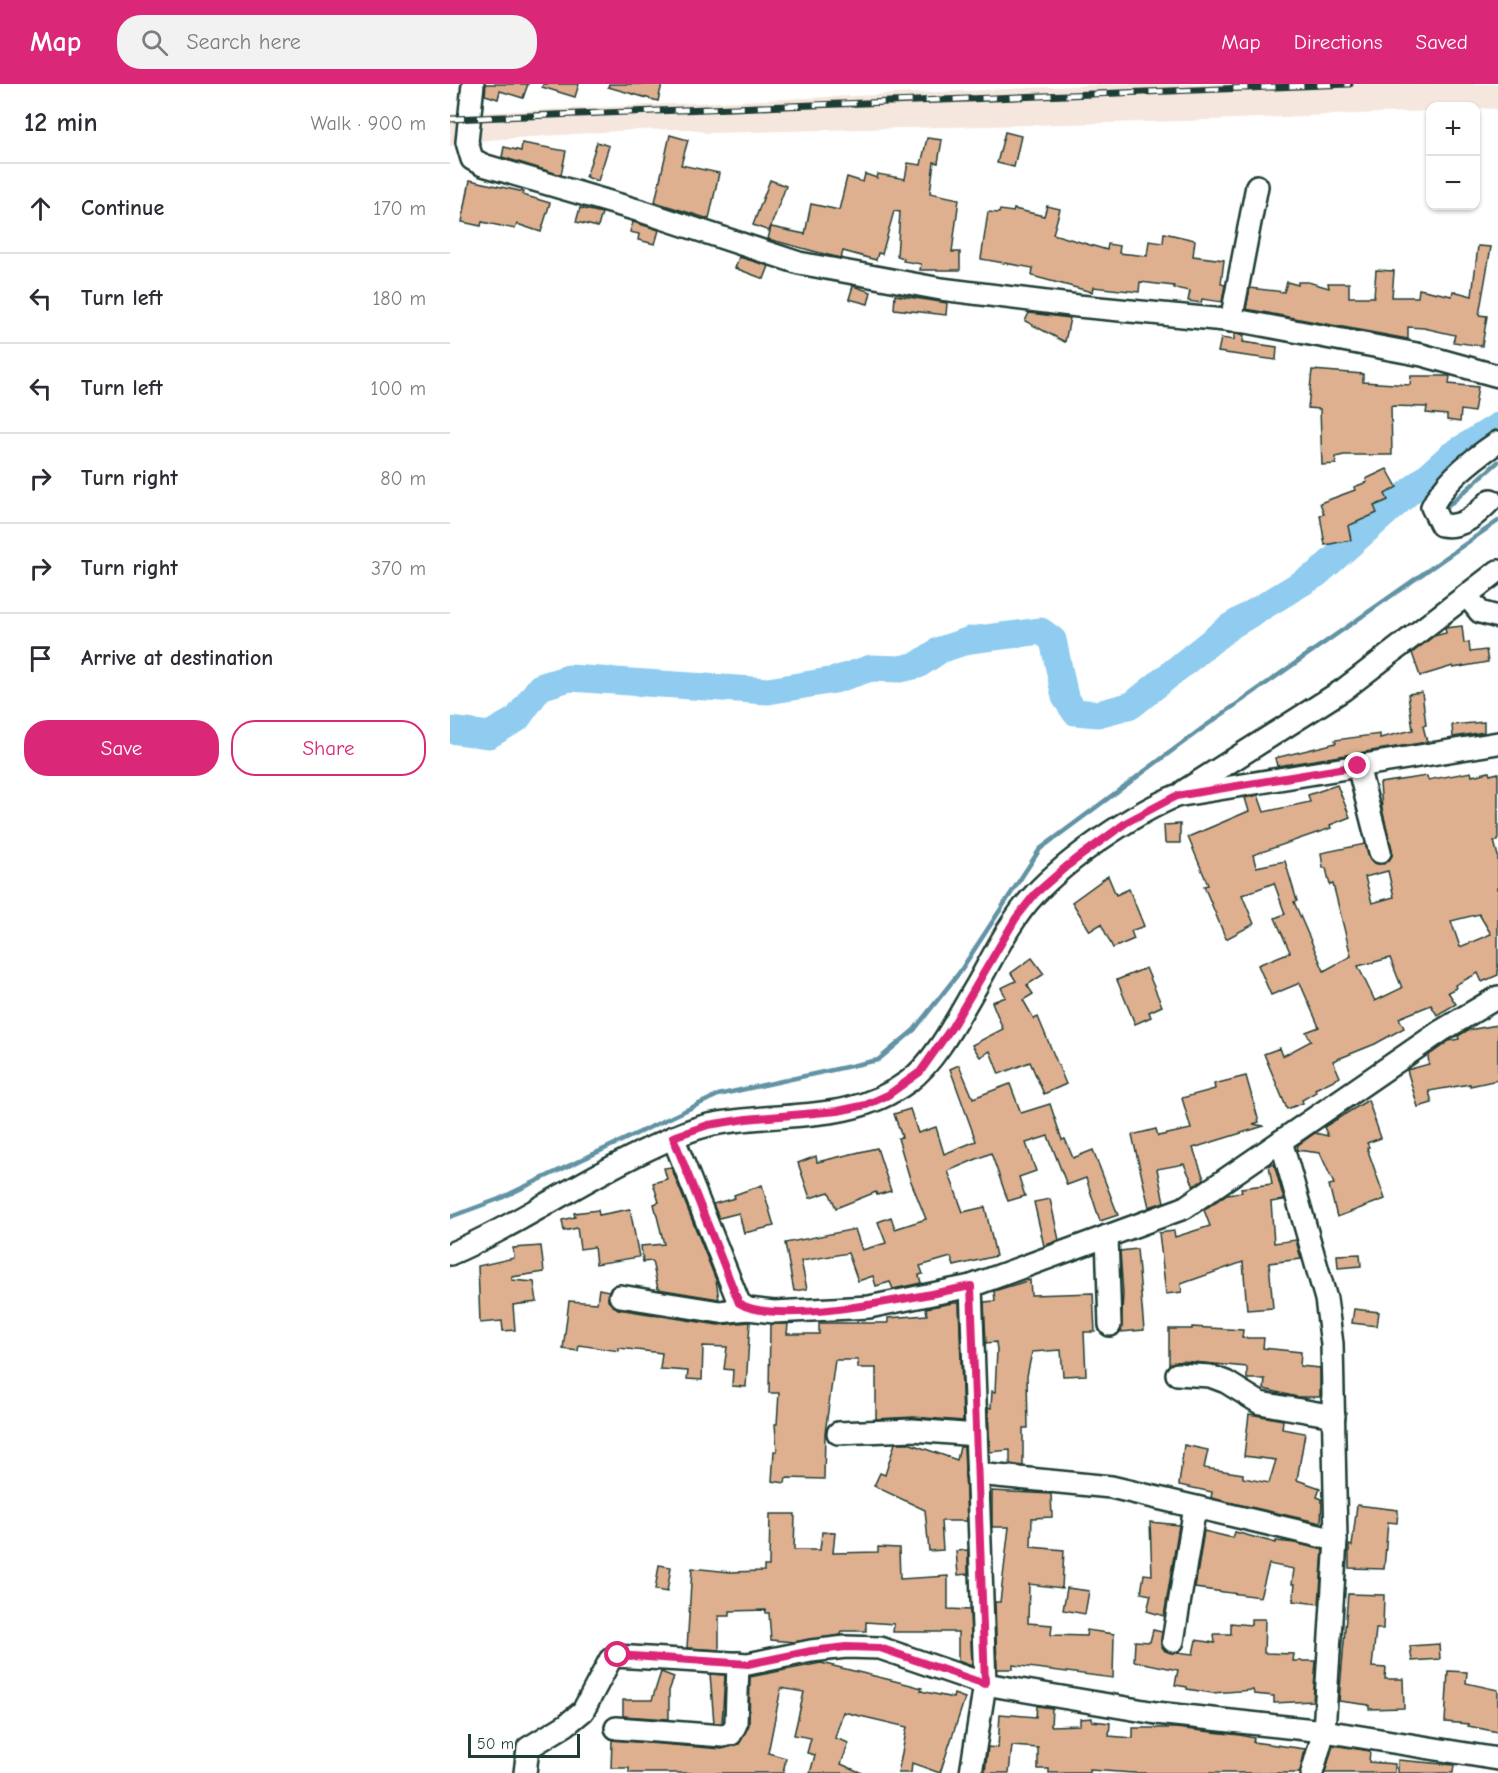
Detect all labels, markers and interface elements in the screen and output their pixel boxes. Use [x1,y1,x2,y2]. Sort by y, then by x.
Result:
search box [117,15,537,69]
text: Map [30,26,81,58]
icon: search [138,26,171,59]
text: Search here [186,29,301,55]
text: Map [1221,30,1261,54]
text: Directions [1294,30,1383,54]
text: Saved [1416,30,1468,54]
map controls [1426,102,1480,210]
button: + [1426,102,1480,156]
text: 12 min [24,108,98,138]
text: Walk · 900 m [311,112,426,135]
button: − [1426,156,1480,210]
icon: ahead [24,192,57,225]
text: Continue [81,195,164,221]
text: 170 m [373,197,426,220]
icon: left [24,282,57,315]
text: Turn left [81,285,163,311]
text: 180 m [372,287,426,310]
icon: left [24,372,57,405]
text: Turn left [81,375,163,401]
text: 100 m [371,377,426,400]
icon: right [24,462,57,495]
text: Turn right [81,465,178,491]
text: 80 m [380,467,426,490]
icon: right [24,552,57,585]
text: Turn right [81,555,178,581]
text: 370 m [371,557,426,580]
icon: arrive [24,642,57,675]
text: Arrive at destination [81,645,273,671]
button: Save [24,720,219,776]
button: Share [231,720,426,776]
route end [1344,752,1370,778]
route start [604,1641,630,1667]
scale bar [468,1731,580,1758]
text: 50 m [477,1735,514,1753]

